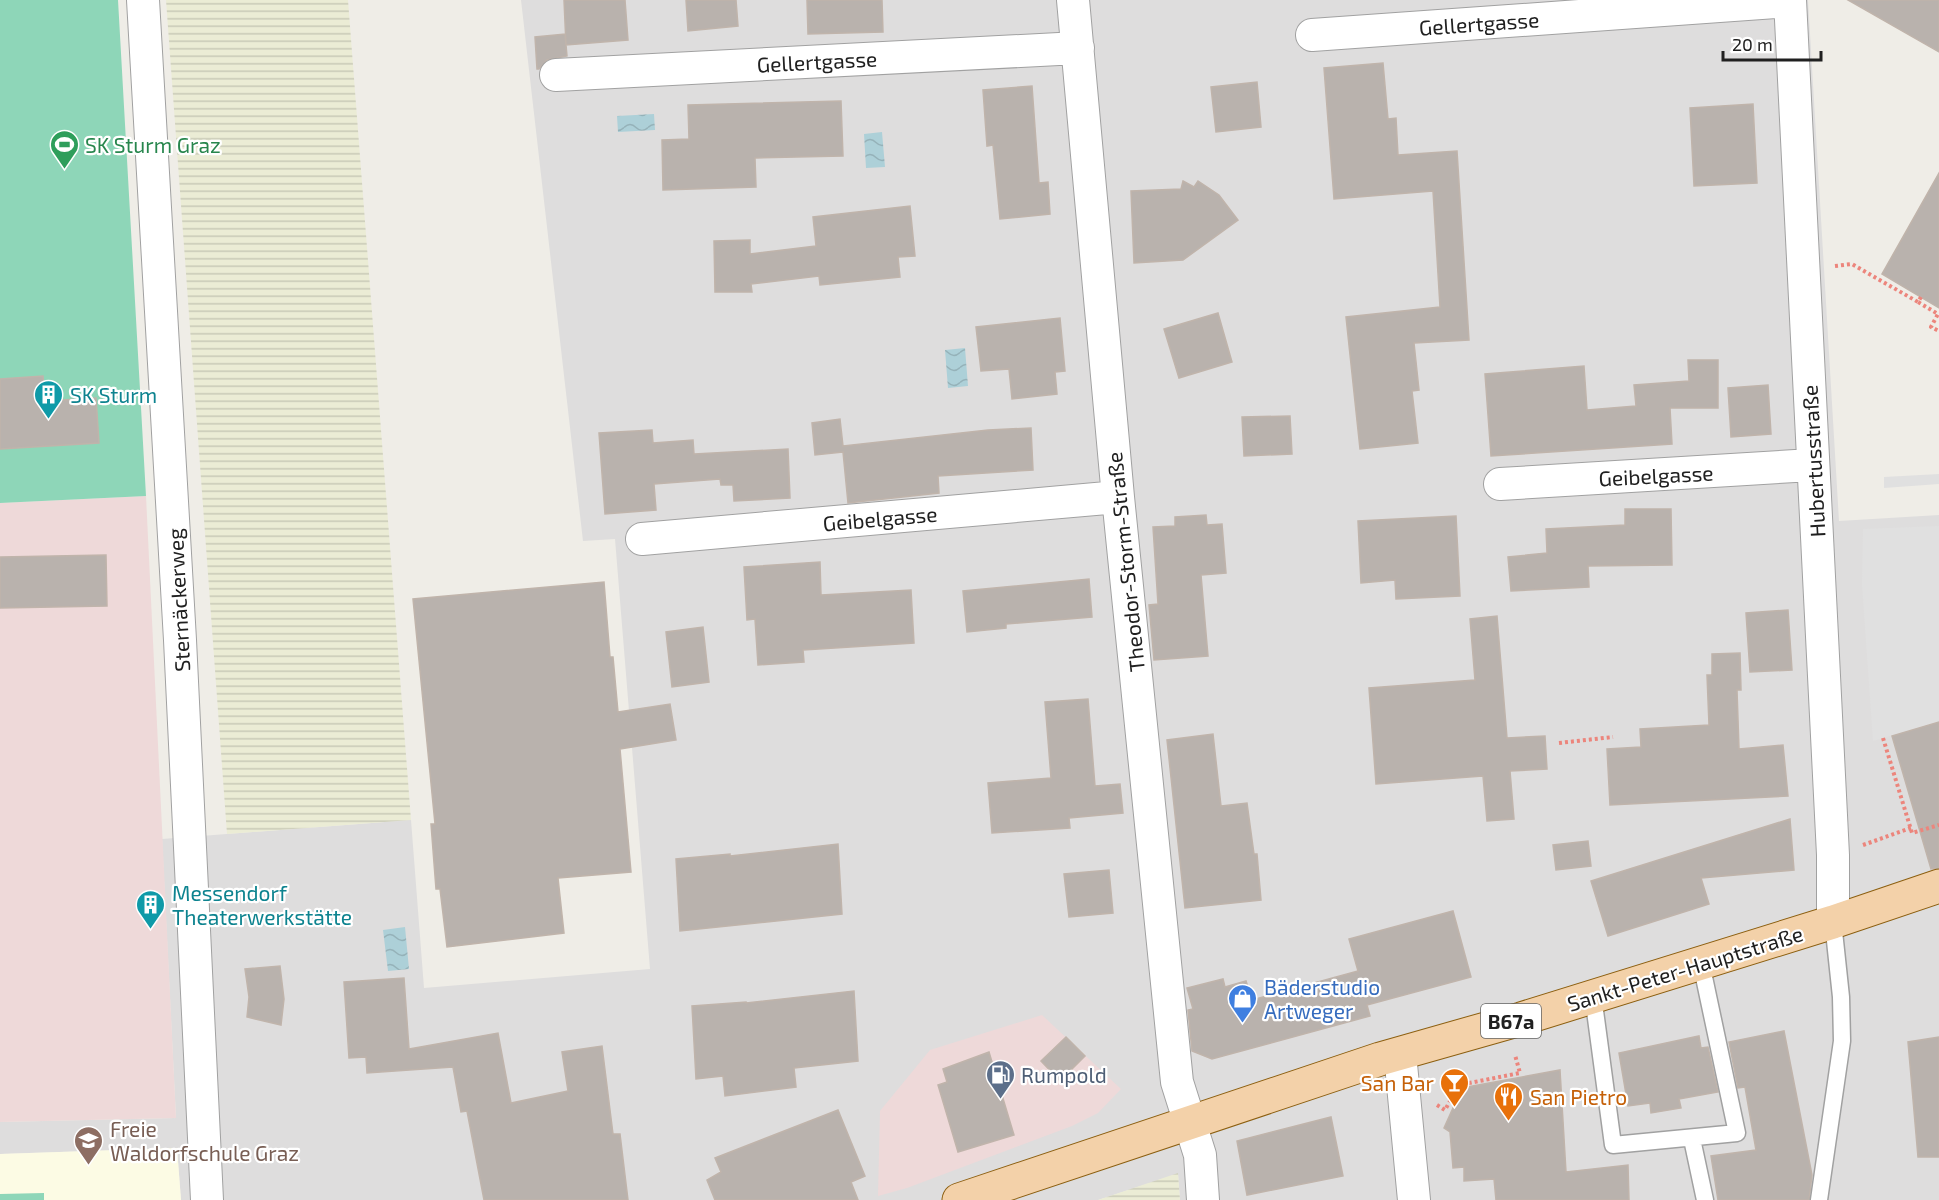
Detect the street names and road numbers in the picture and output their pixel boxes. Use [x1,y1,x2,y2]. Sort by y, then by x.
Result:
street label: Gellertgasse [1418,6,1540,40]
street label: Gellertgasse [756,45,878,77]
street label: Hubertusstraße [1797,384,1829,538]
street label: Theodor-Storm-Straße [1101,451,1149,673]
street label: Geibelgasse [1598,460,1714,490]
street label: Geibelgasse [822,501,938,535]
street label: Sternäckerweg [162,527,194,672]
street label: Sankt-Peter-Hauptstraße [1564,920,1806,1016]
road number: B67a [1481,1004,1541,1038]

